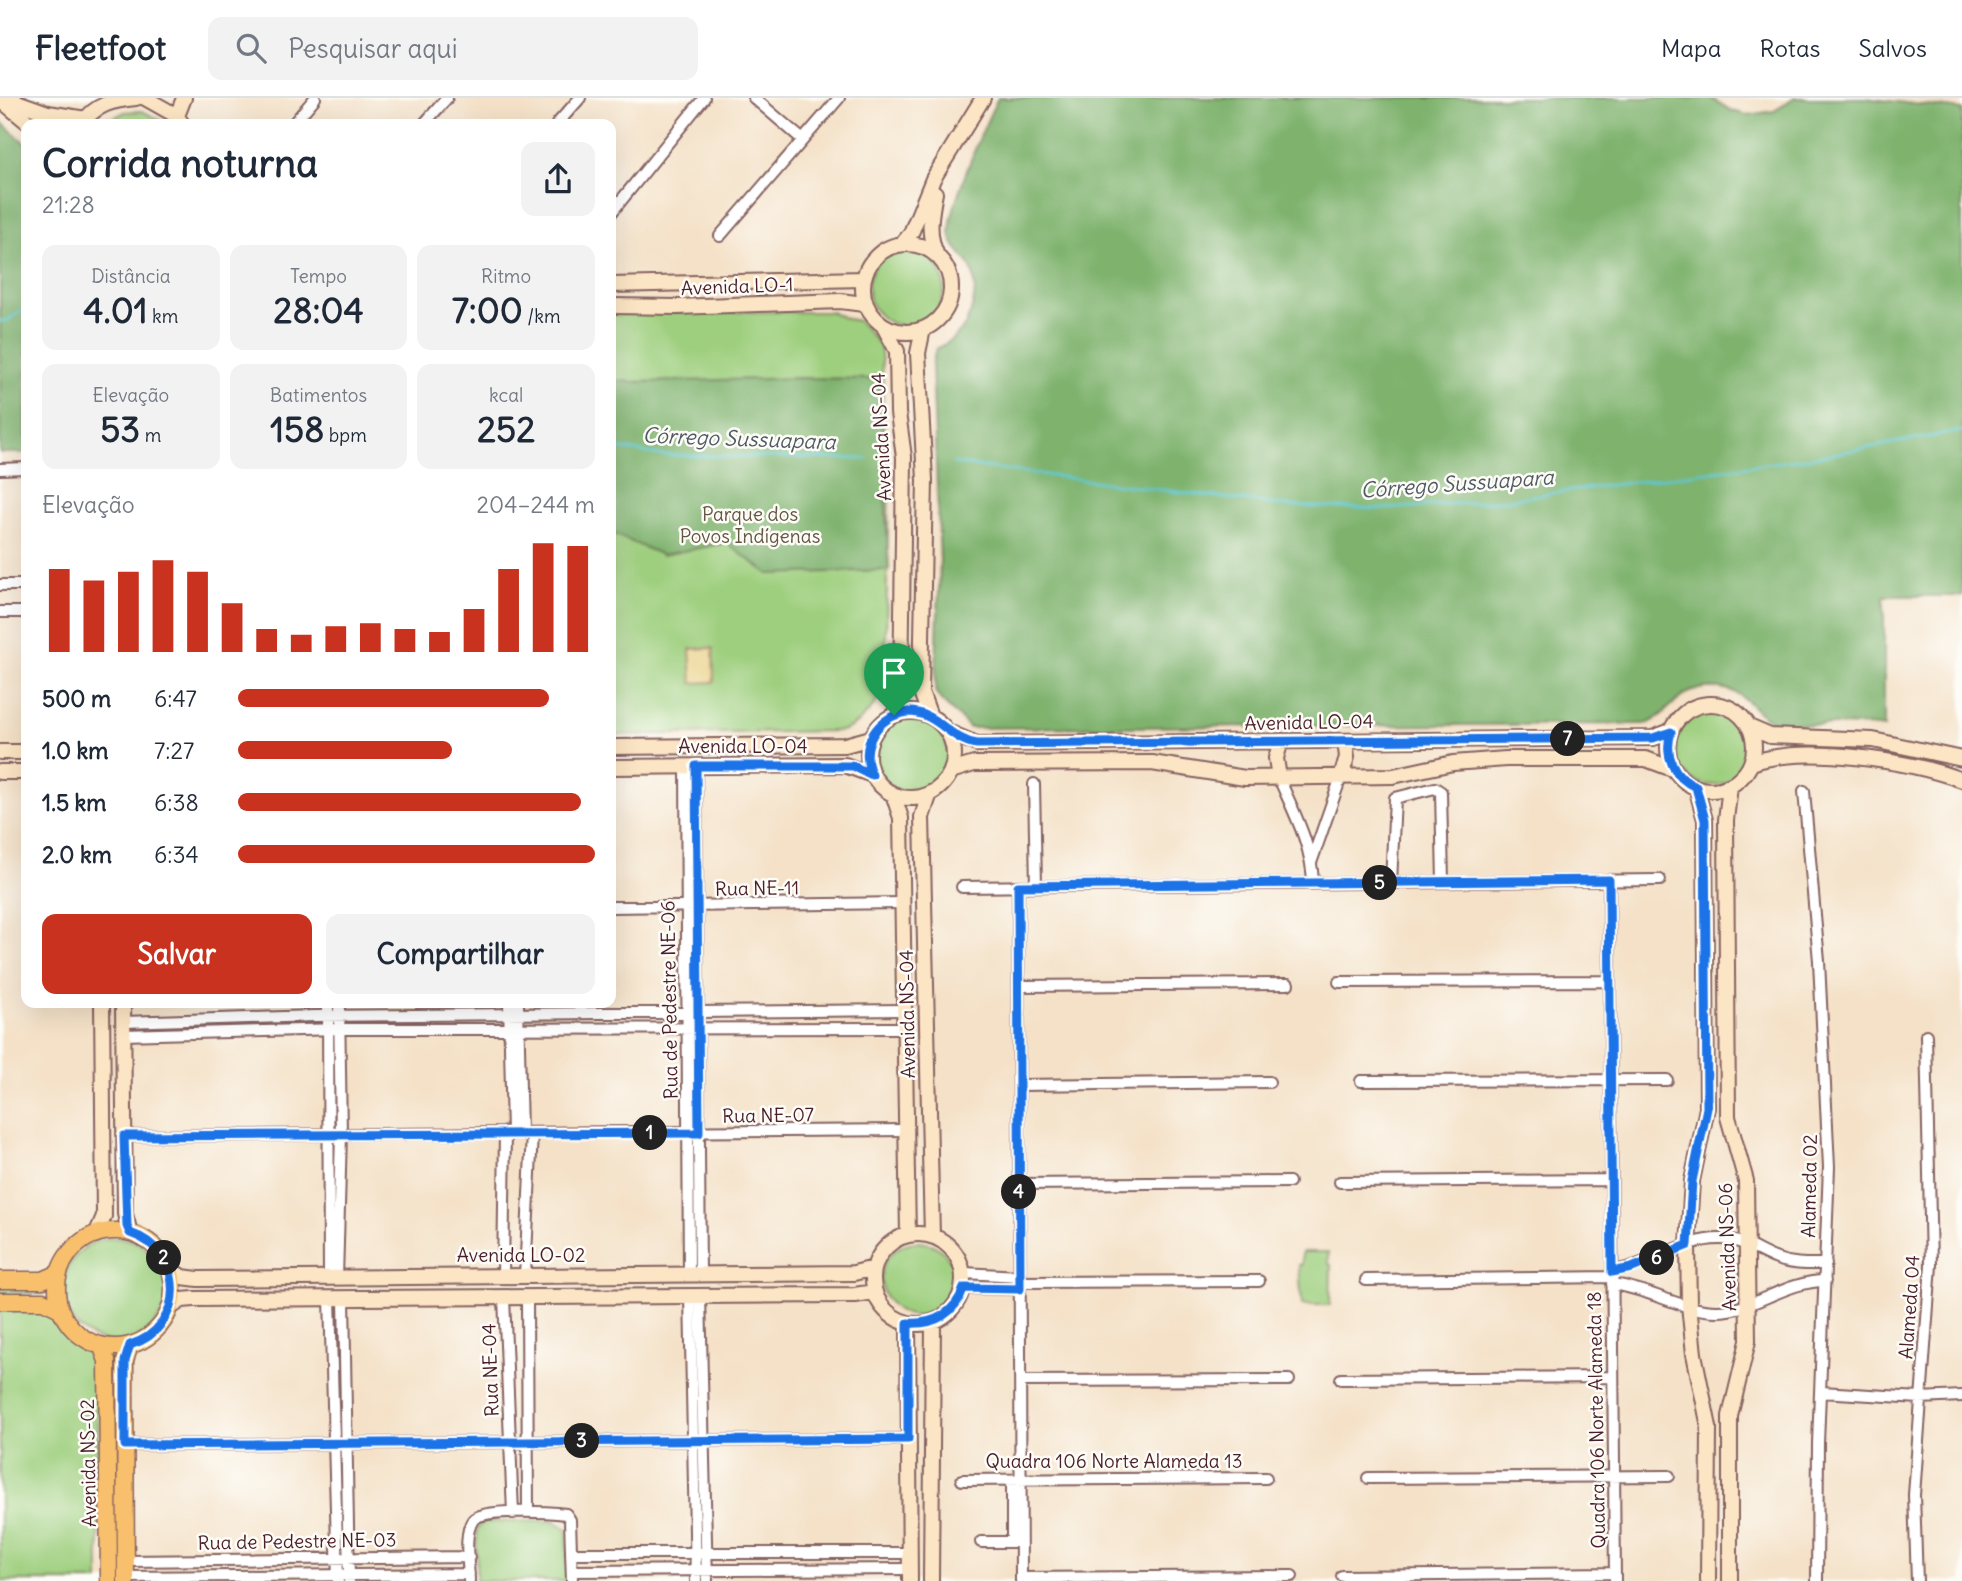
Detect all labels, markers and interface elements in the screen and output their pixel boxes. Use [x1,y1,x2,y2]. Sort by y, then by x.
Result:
search box [208,17,698,80]
text: Fleetfoot [35,27,166,69]
icon: search [232,29,270,67]
text: Pesquisar aqui [288,32,458,65]
text: Mapa [1661,33,1721,63]
text: Rotas [1759,33,1821,63]
text: Salvos [1859,33,1927,63]
text: Corrida noturna [42,140,318,187]
button: share [521,142,595,216]
text: 21:28 [42,190,95,219]
text: Distância [91,264,171,288]
text: Tempo [290,264,347,288]
text: Ritmo [481,264,531,288]
street label: Avenida LO-1 [680,272,794,300]
text: 4.01 [83,288,148,332]
text: 28:04 [273,288,364,332]
text: 7:00 [452,288,523,332]
text: km [148,304,178,328]
text: /km [523,304,561,328]
street label: Avenida NS-04 [866,372,896,502]
text: Elevação [93,383,169,407]
text: Batimentos [270,383,367,407]
text: kcal [489,383,523,407]
text: 53 [100,407,140,451]
text: 158 [270,407,324,451]
text: 252 [477,407,535,451]
water label: Córrego Sussuapara [642,422,837,455]
text: m [140,423,161,447]
text: bpm [324,423,367,447]
water label: Córrego Sussuapara [1360,463,1555,504]
text: Elevação [42,490,135,519]
text: 204–244 m [476,490,595,519]
park label: Parque dos Povos Indígenas [680,502,820,548]
pin [864,643,924,715]
icon: arrive [875,654,913,692]
text: 500 m [42,684,111,713]
text: 6:47 [154,684,197,713]
street label: Avenida LO-04 [1244,709,1374,735]
pin: 7 [1550,722,1586,756]
text: 7 [1563,726,1572,750]
street label: Avenida LO-04 [678,734,808,758]
text: 1.0 km [42,736,108,765]
text: 7:27 [154,736,194,765]
text: 1.5 km [42,788,107,817]
text: 6:38 [154,788,199,817]
text: 2.0 km [42,840,112,869]
text: 6:34 [154,840,199,869]
pin: 5 [1362,866,1398,900]
text: 5 [1374,870,1385,894]
street label: Rua NE-11 [715,875,799,901]
street label: Rua de Pedestre NE-06 [655,900,683,1100]
button: Salvar [42,914,312,994]
button: Compartilhar [326,914,595,994]
street label: Avenida NS-04 [894,949,920,1079]
street label: Rua NE-07 [722,1102,814,1128]
pin: 1 [632,1116,668,1150]
text: 1 [646,1120,653,1144]
street label: Alameda 02 [1796,1134,1822,1238]
pin: 4 [1002,1174,1036,1210]
text: 4 [1013,1179,1024,1203]
street label: Avenida NS-06 [1713,1182,1741,1312]
pin: 2 [146,1240,182,1276]
pin: 6 [1640,1240,1674,1276]
street label: Avenida LO-02 [457,1243,585,1267]
text: 2 [158,1245,169,1269]
text: 6 [1651,1245,1662,1269]
street label: Alameda 04 [1893,1254,1925,1360]
street label: Quadra 106 Norte Alameda 18 [1582,1291,1610,1549]
street label: Rua NE-04 [476,1323,504,1417]
street label: Avenida NS-02 [75,1399,101,1527]
pin: 3 [564,1424,600,1458]
text: 3 [576,1428,587,1452]
street label: Quadra 106 Norte Alameda 13 [985,1449,1243,1473]
street label: Rua de Pedestre NE-03 [198,1527,396,1555]

